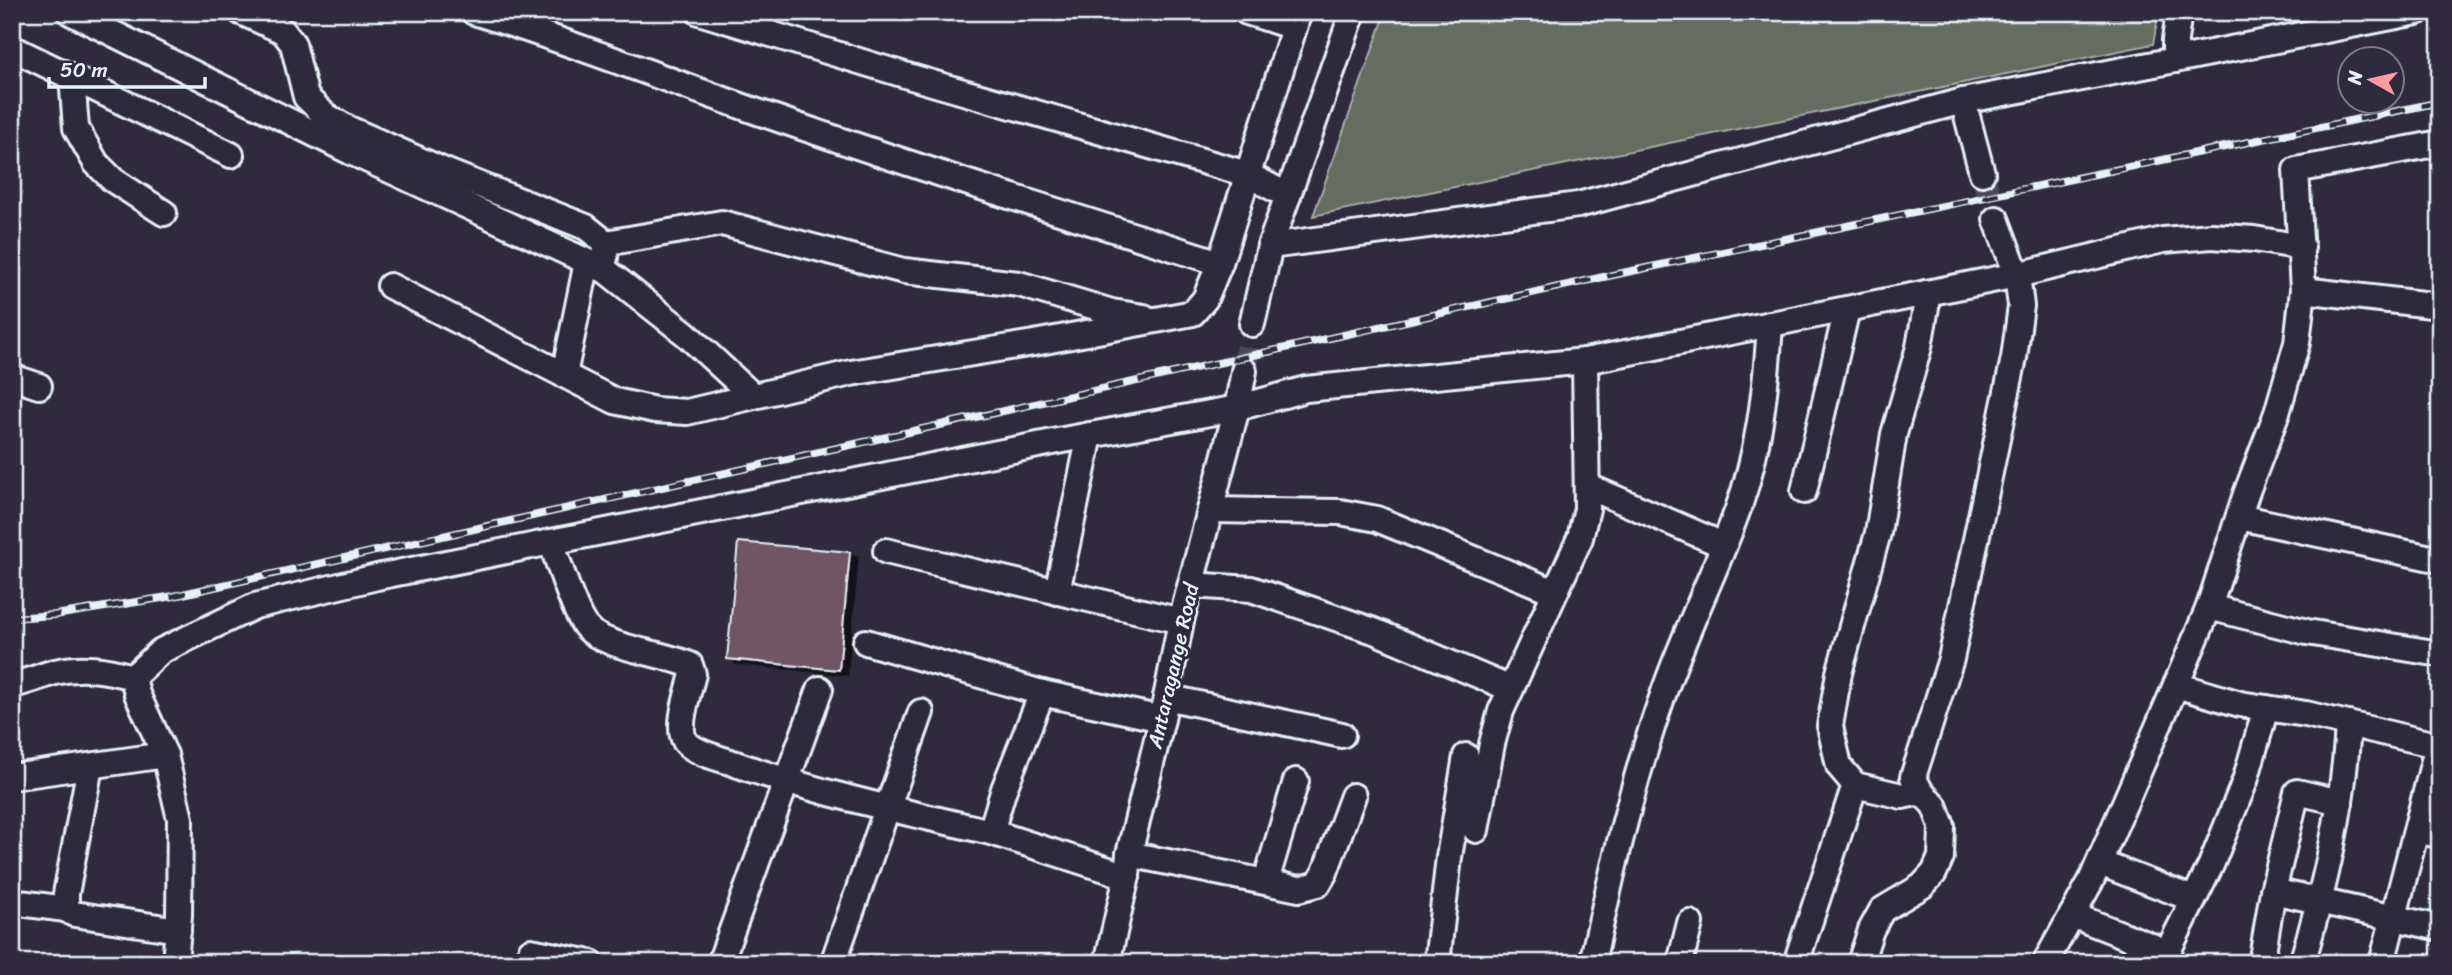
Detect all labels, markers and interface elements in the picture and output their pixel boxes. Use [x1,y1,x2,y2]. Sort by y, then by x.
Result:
scale bar [49,46,205,90]
north arrow [2336,46,2406,116]
text: 50 m [60,51,108,89]
text: N [2337,68,2372,88]
street label: Antaragange Road [1135,578,1211,753]

